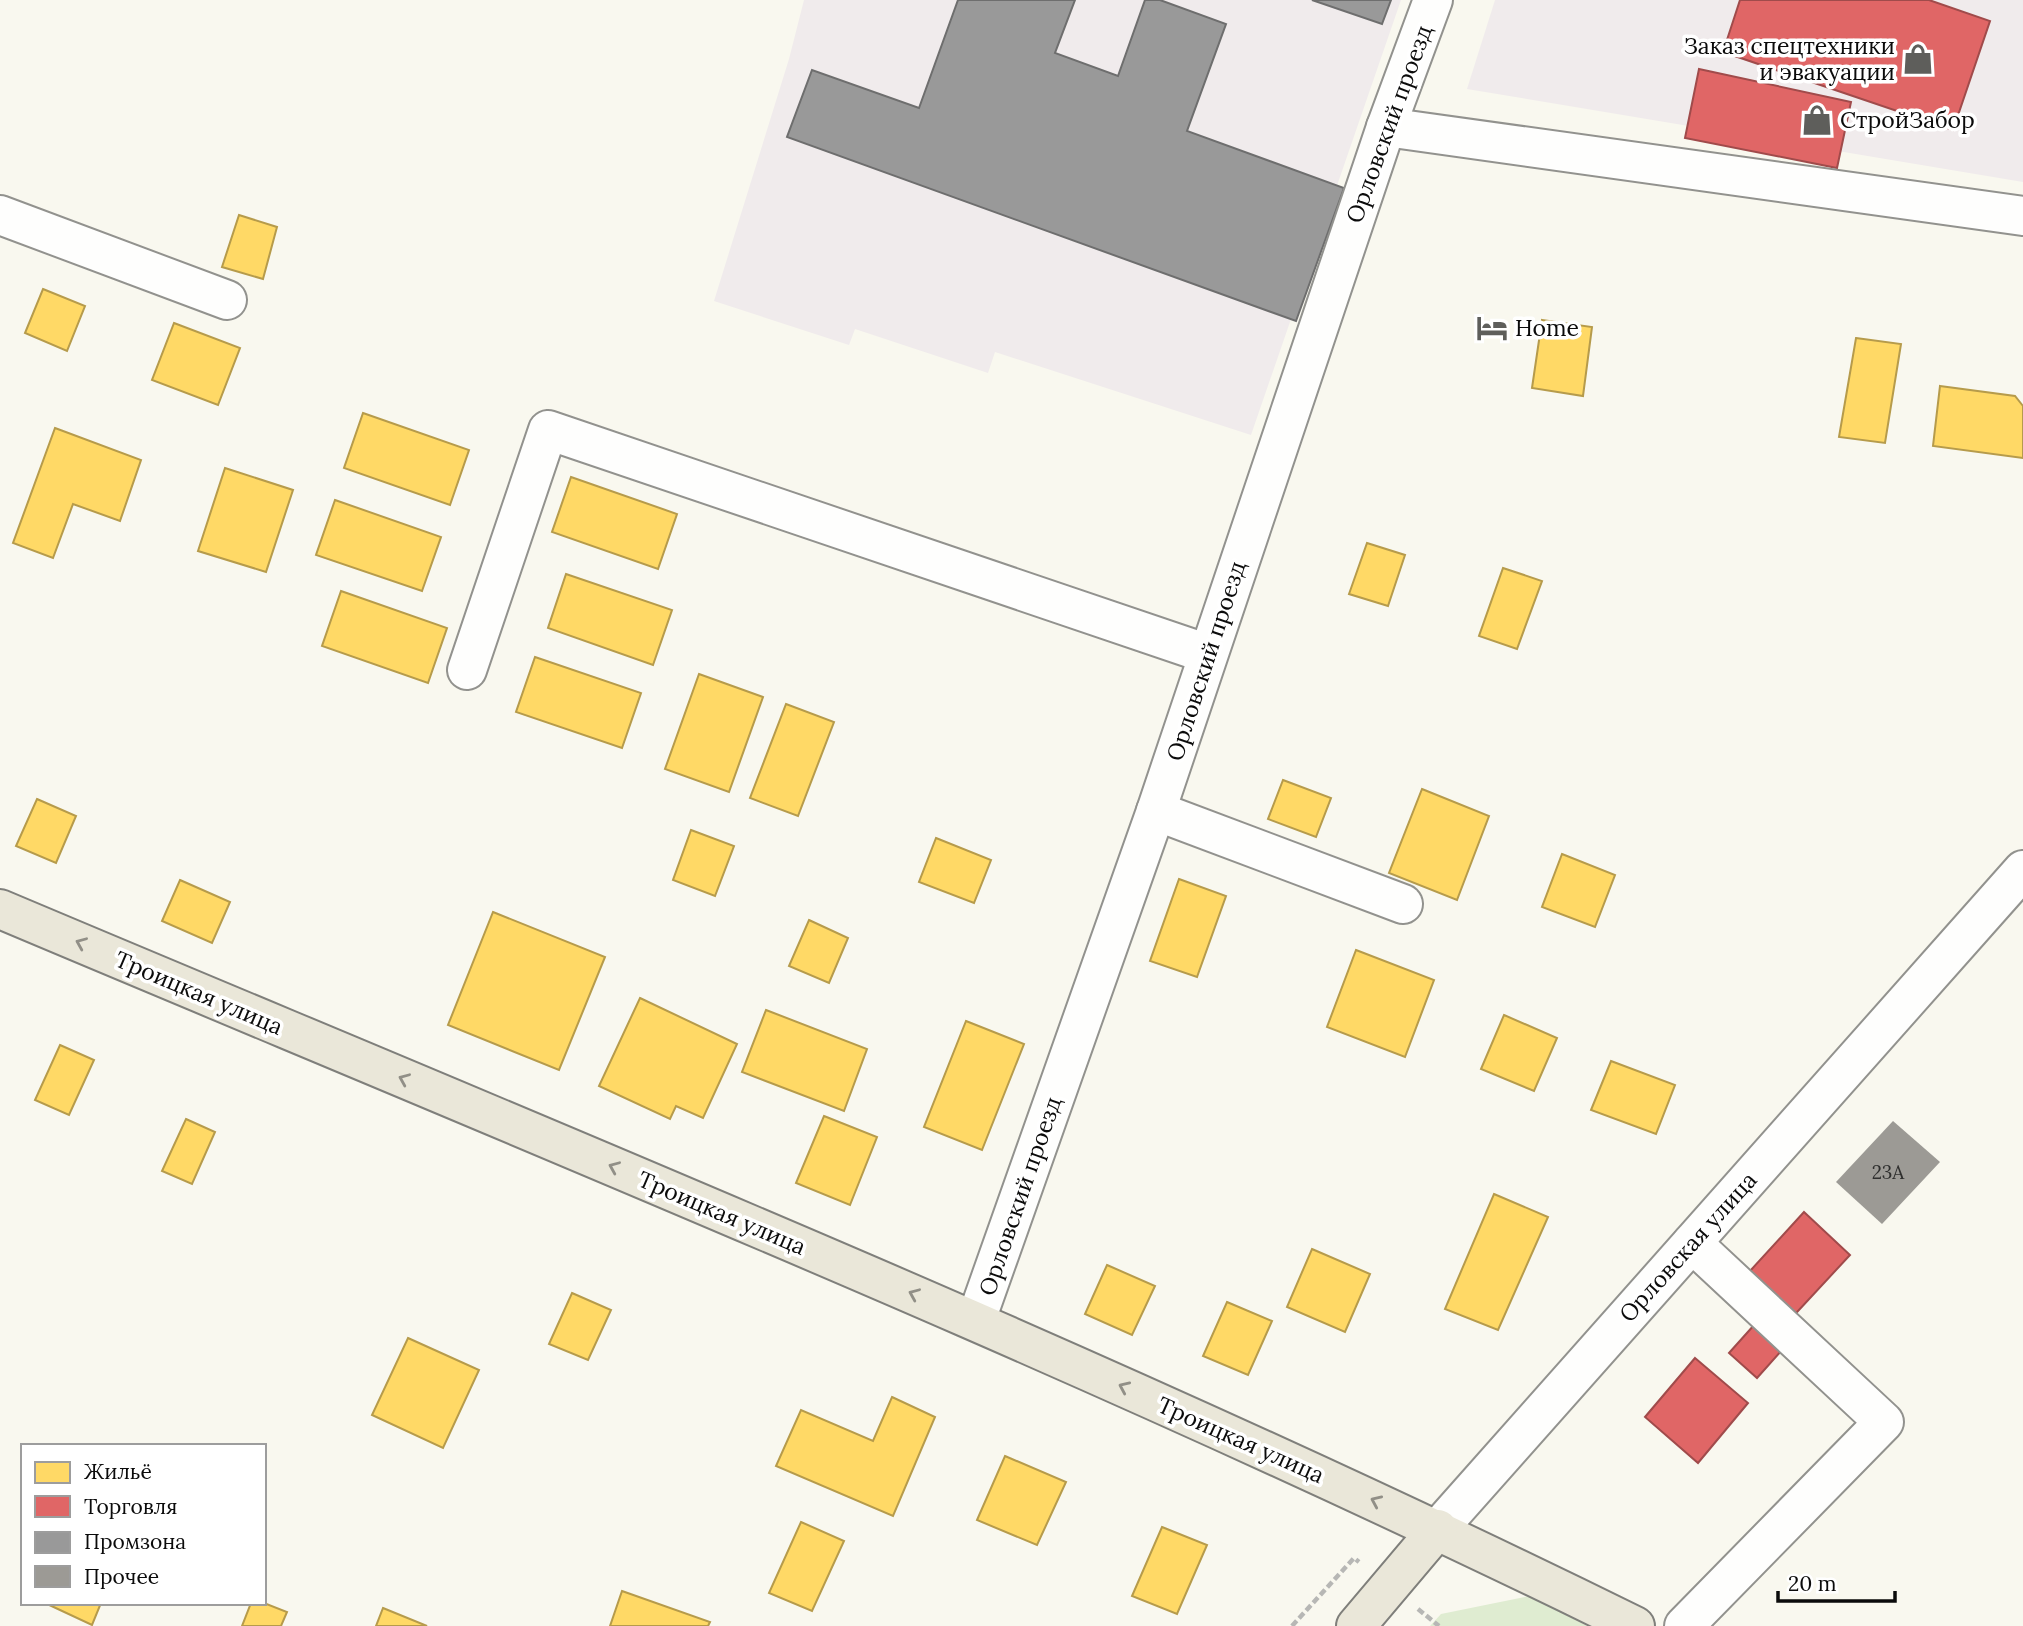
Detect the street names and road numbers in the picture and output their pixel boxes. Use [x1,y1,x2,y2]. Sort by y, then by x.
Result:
street label: Орловский проезд [1339,21,1438,227]
street label: Орловский проезд [1160,557,1252,764]
street label: Троицкая улица [111,944,288,1041]
street label: Орловский проезд [972,1093,1067,1299]
street label: Троицкая улица [634,1164,811,1261]
street label: Орловская улица [1613,1165,1763,1328]
street label: Троицкая улица [1153,1390,1329,1489]

